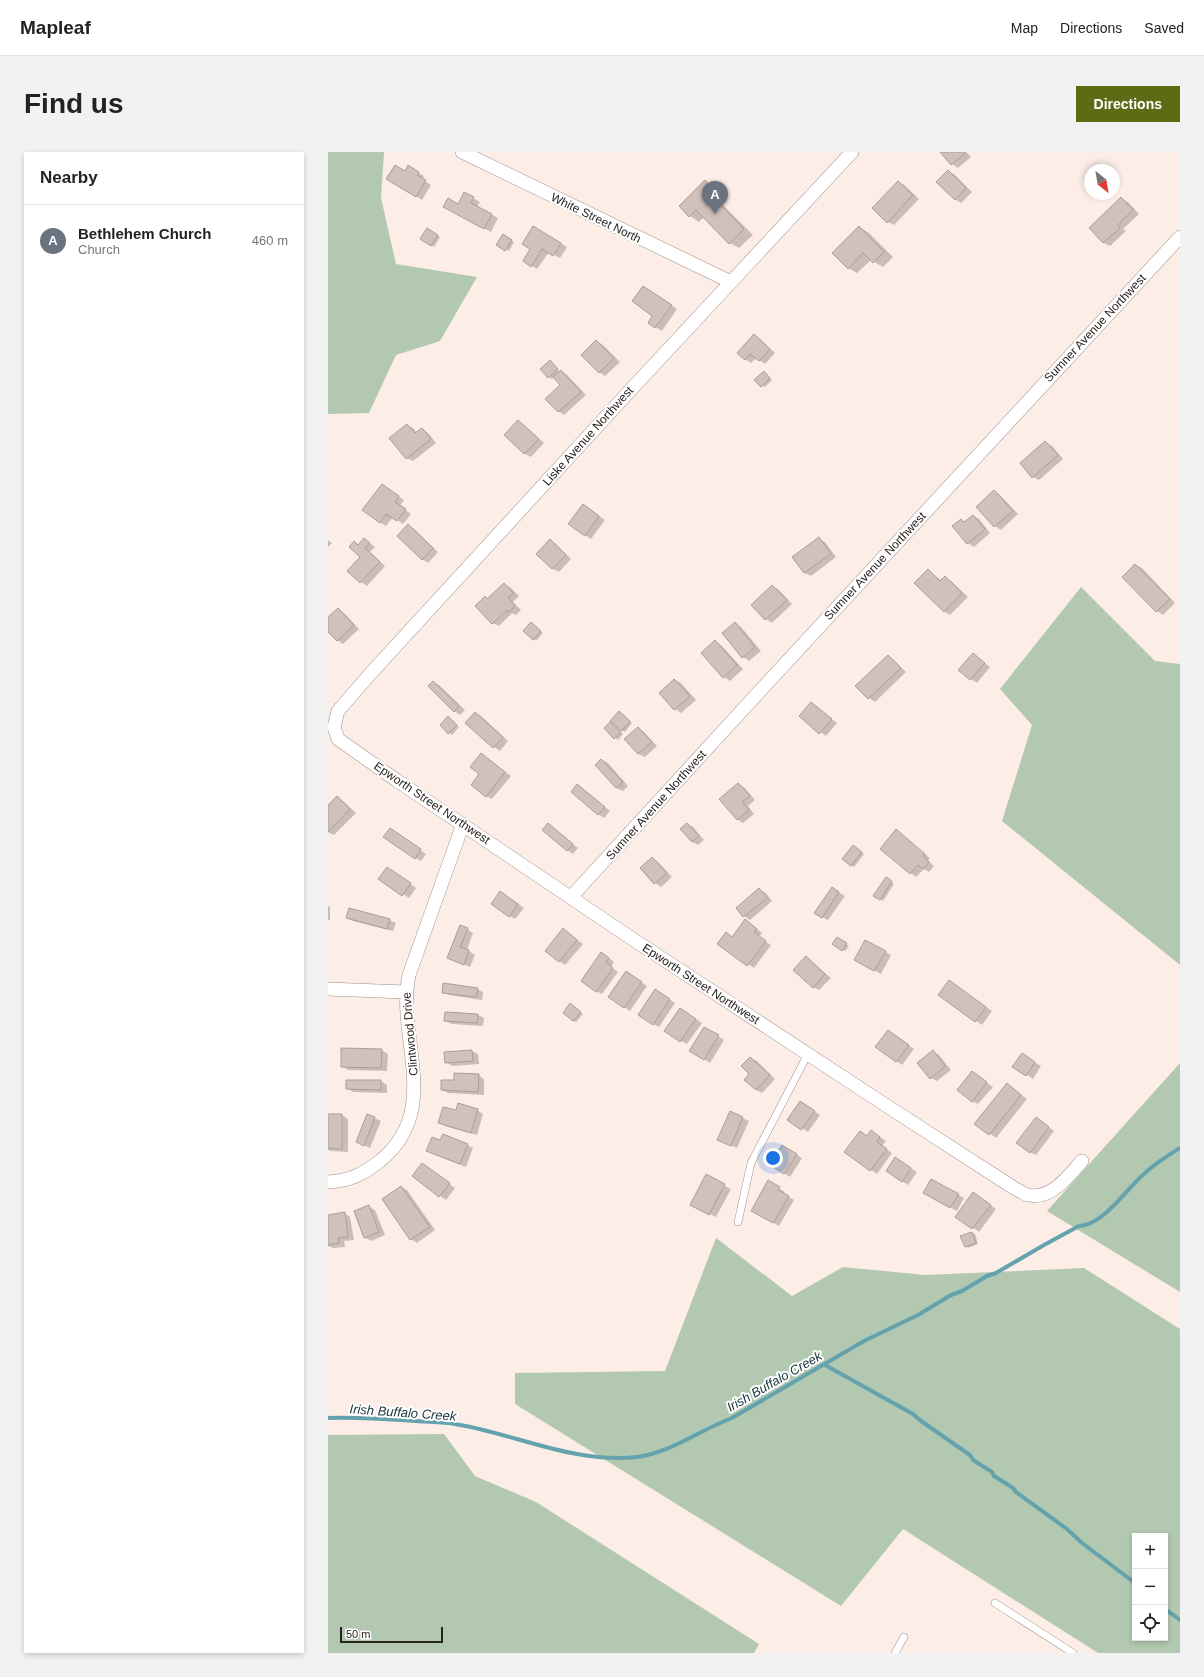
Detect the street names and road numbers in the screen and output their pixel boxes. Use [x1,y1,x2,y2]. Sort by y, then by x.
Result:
street label: White Street North [549,190,643,246]
street label: Sumner Avenue Northwest [1041,271,1149,385]
street label: Liske Avenue Northwest [540,383,637,488]
street label: Sumner Avenue Northwest [821,509,929,623]
street label: Sumner Avenue Northwest [603,747,709,863]
street label: Epworth Street Northwest [371,759,493,847]
street label: Epworth Street Northwest [640,941,763,1027]
street label: Clintwood Drive [399,991,421,1076]

